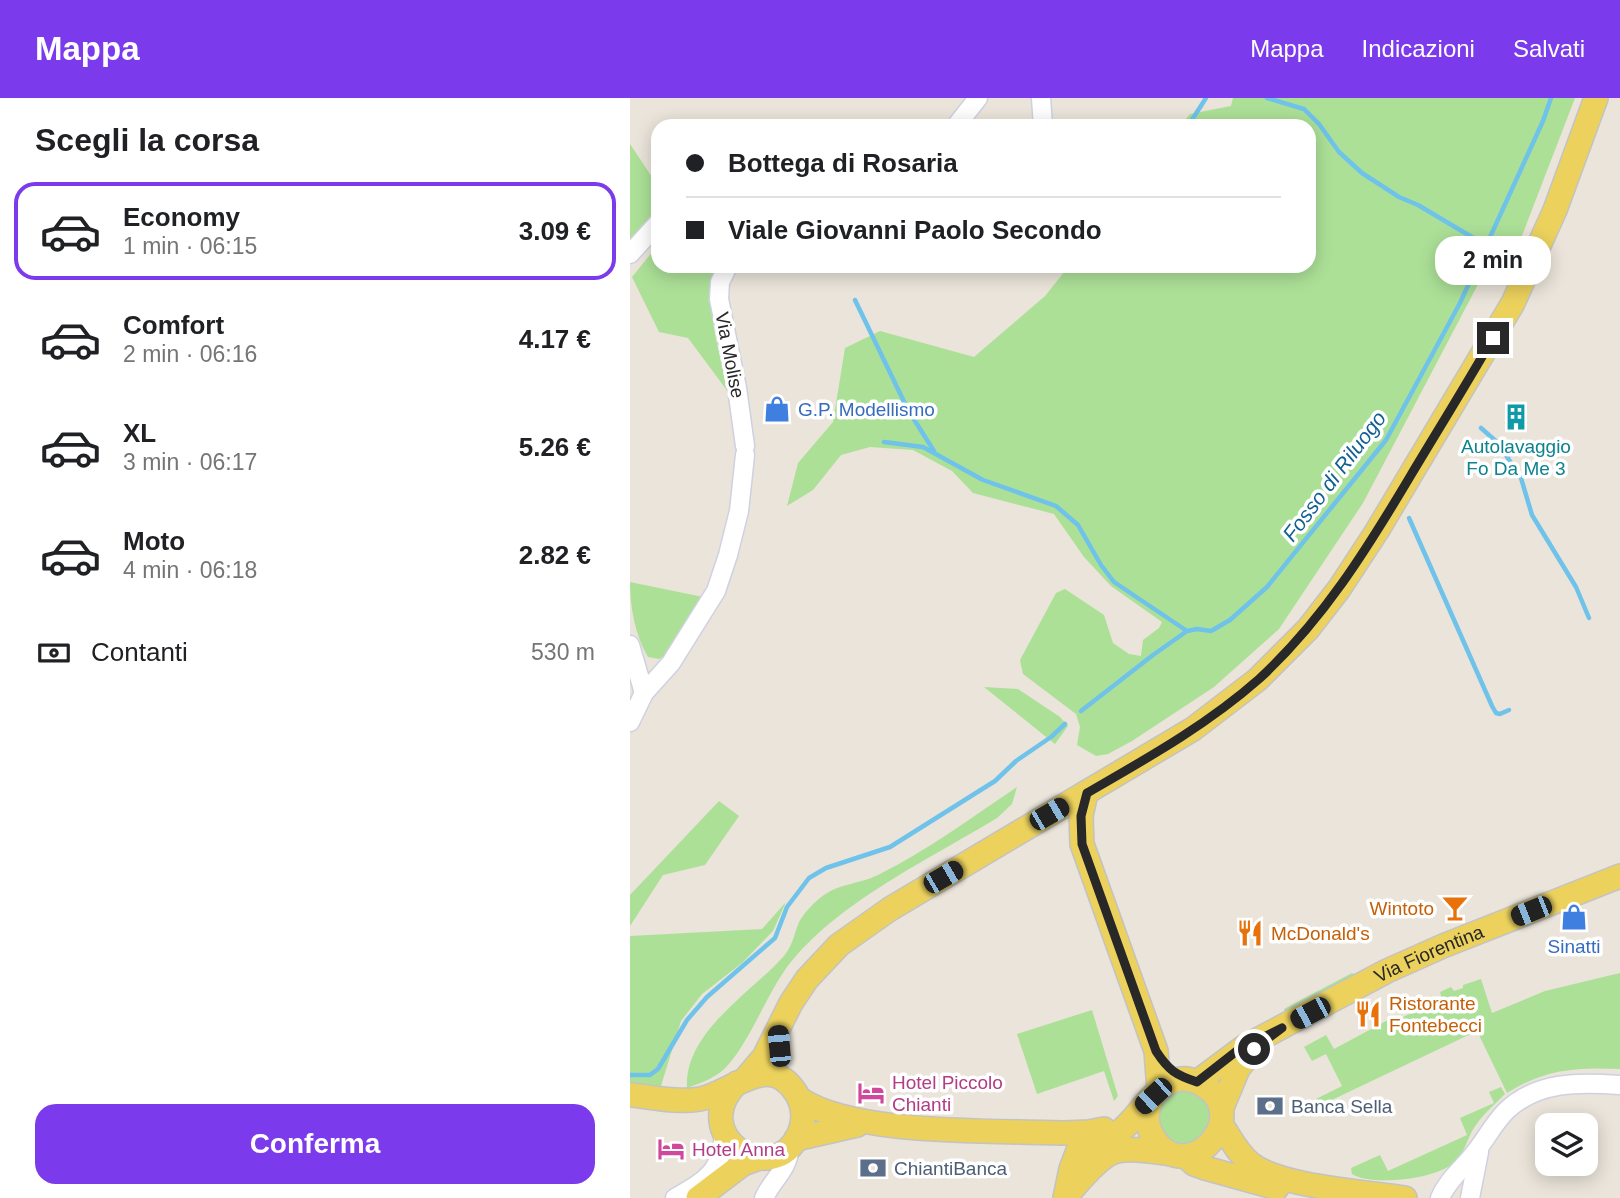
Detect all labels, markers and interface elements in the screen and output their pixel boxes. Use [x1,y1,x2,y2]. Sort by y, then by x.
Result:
text: Mappa [35,30,140,67]
text: Mappa [1250,35,1324,62]
text: Indicazioni [1362,35,1475,62]
text: Salvati [1513,35,1585,62]
text: Scegli la corsa [35,122,259,158]
text: Bottega di Rosaria [728,148,958,178]
icon: car [39,200,102,263]
text: Economy [123,202,240,232]
text: Viale Giovanni Paolo Secondo [728,215,1102,245]
text: 3.09 € [519,216,591,246]
text: 1 min · 06:15 [123,233,257,259]
callout: 2 min [1435,236,1551,286]
text: 2 min [1463,247,1523,273]
icon: car [39,308,102,371]
text: Comfort [123,310,224,340]
street label: Via Molise [711,310,749,400]
route end [1477,322,1509,354]
text: 4.17 € [519,324,591,354]
text: 2 min · 06:16 [123,341,257,367]
shop icon: G.P. Modellismo [762,394,792,424]
place label: G.P. Modellismo [798,399,935,420]
building icon: Autolavaggio Fo Da Me 3 [1501,402,1531,432]
water label: Fosso di Riluogo [1278,406,1390,545]
icon: car [39,416,102,479]
text: XL [123,418,156,448]
text: 5.26 € [519,432,591,462]
place label: Autolavaggio Fo Da Me 3 [1461,436,1571,479]
text: 3 min · 06:17 [123,449,257,475]
icon: car [39,524,102,587]
text: Moto [123,526,185,556]
text: 2.82 € [519,540,591,570]
text: 4 min · 06:18 [123,557,257,583]
icon: cash [35,634,73,672]
text: Contanti [91,637,188,667]
text: 530 m [531,639,595,665]
car [1026,794,1073,834]
car [920,857,967,897]
bar icon: Wintoto [1440,893,1470,923]
car [1508,893,1555,929]
place label: Wintoto [1370,898,1434,919]
shop icon: Sinatti [1559,902,1589,932]
restaurant icon: McDonald's [1235,918,1265,948]
street label: Via Fiorentina [1371,920,1487,986]
place label: McDonald's [1271,923,1370,944]
place label: Sinatti [1548,936,1600,957]
place label: Ristorante Fontebecci [1389,993,1482,1036]
car [1287,994,1334,1032]
restaurant icon: Ristorante Fontebecci [1353,999,1383,1029]
car [767,1024,792,1068]
route start [1238,1033,1270,1065]
place label: Hotel Piccolo Chianti [892,1072,1003,1115]
car [1131,1074,1176,1118]
hotel icon: Hotel Piccolo Chianti [856,1078,886,1108]
bank icon: Banca Sella [1255,1091,1285,1121]
place label: Banca Sella [1291,1096,1393,1117]
button: Conferma [35,1104,595,1184]
map controls [1535,1113,1598,1176]
button: layers [1535,1113,1598,1176]
hotel icon: Hotel Anna [656,1134,686,1164]
place label: Hotel Anna [692,1139,785,1160]
bank icon: ChiantiBanca [858,1153,888,1183]
place label: ChiantiBanca [894,1158,1007,1179]

